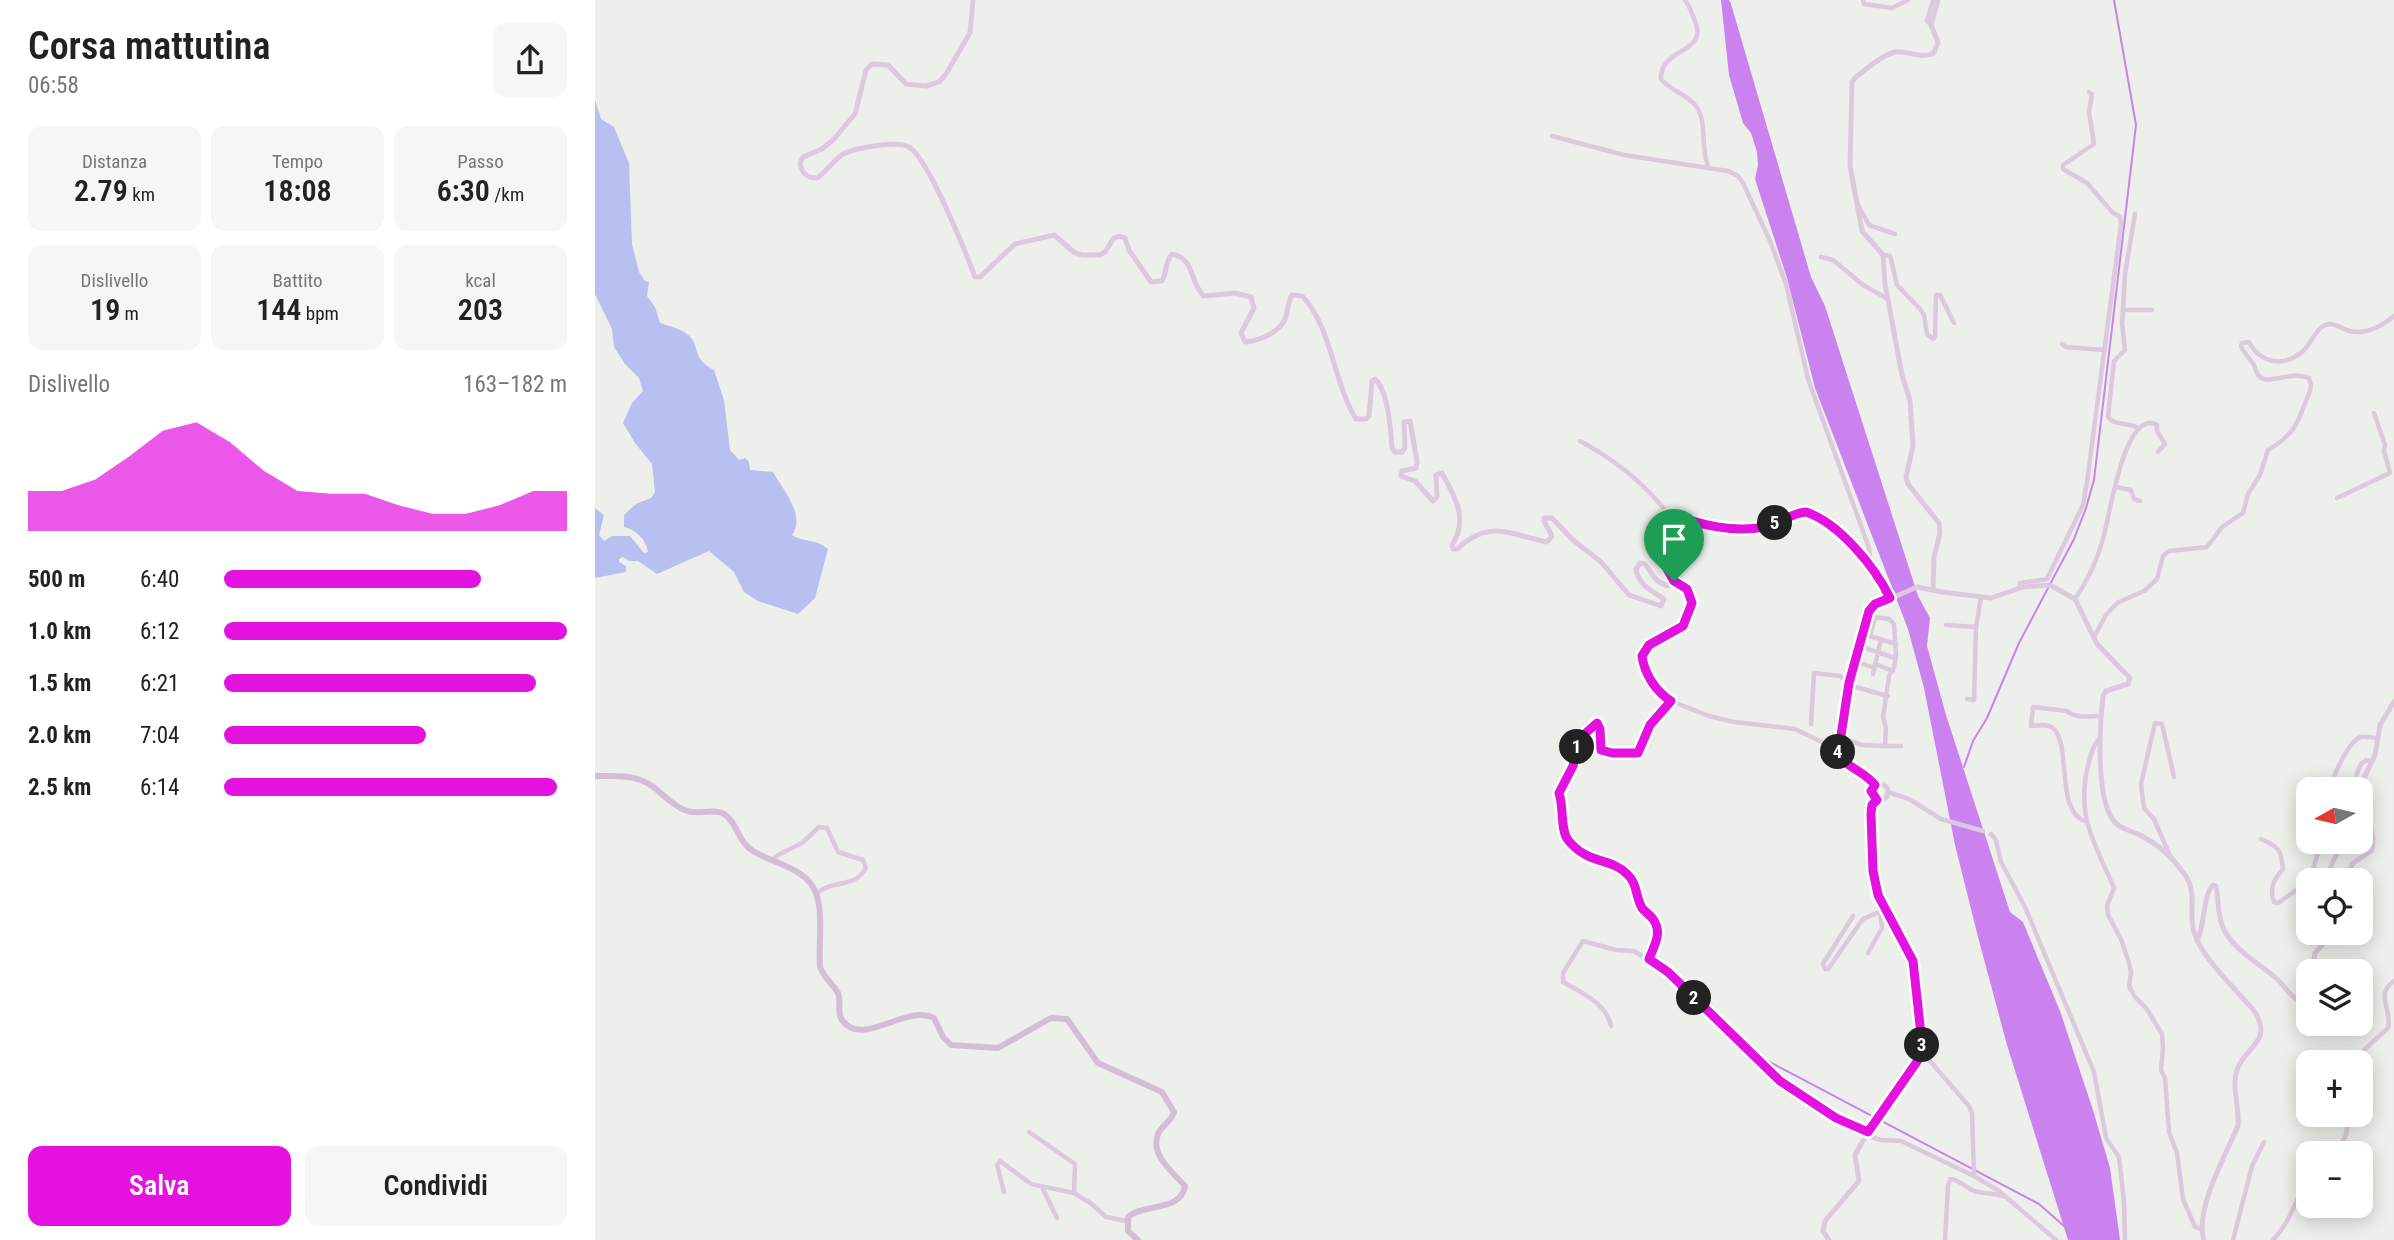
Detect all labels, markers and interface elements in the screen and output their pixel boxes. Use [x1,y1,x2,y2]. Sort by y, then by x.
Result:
button: share [493,23,567,97]
text: Corsa mattutina [28,24,270,68]
text: 06:58 [28,72,79,99]
text: Distanza [82,150,147,173]
text: Tempo [272,150,323,173]
text: Passo [457,150,504,173]
text: 2.79 [74,173,128,208]
text: 18:08 [263,173,332,208]
text: 6:30 [437,173,490,208]
text: km [128,183,155,206]
text: /km [490,183,524,206]
text: Dislivello [81,269,148,292]
text: Battito [272,269,323,292]
text: kcal [465,269,496,292]
text: 19 [90,292,120,327]
text: 144 [256,292,301,327]
text: 203 [458,292,503,327]
text: m [120,302,139,325]
text: bpm [301,302,339,325]
text: Dislivello [28,371,110,398]
text: 163–182 m [463,371,567,398]
pin: 5 [1757,505,1793,540]
pin [1644,509,1704,581]
text: 5 [1770,511,1779,534]
icon: arrive [1655,520,1693,558]
text: 500 m [28,566,85,593]
text: 6:40 [140,566,179,593]
text: 1.0 km [28,618,91,645]
text: 6:12 [140,618,179,645]
text: 1.5 km [28,670,91,697]
text: 6:21 [140,670,179,697]
text: 2.0 km [28,722,91,749]
text: 7:04 [140,722,179,749]
pin: 1 [1559,730,1595,764]
pin: 4 [1821,734,1855,770]
text: 1 [1572,735,1581,758]
text: 4 [1833,740,1842,763]
text: 2.5 km [28,774,91,801]
text: 6:14 [140,774,179,801]
north arrow [2296,777,2373,854]
map controls [2296,777,2373,1218]
button: locate [2296,868,2373,945]
button: layers [2296,959,2373,1036]
pin: 2 [1677,981,1711,1016]
text: 2 [1689,986,1698,1009]
pin: 3 [1905,1028,1939,1062]
text: 3 [1917,1033,1926,1056]
button: + [2296,1050,2373,1127]
button: − [2296,1141,2373,1218]
button: Salva [28,1146,291,1226]
button: Condividi [305,1146,567,1226]

